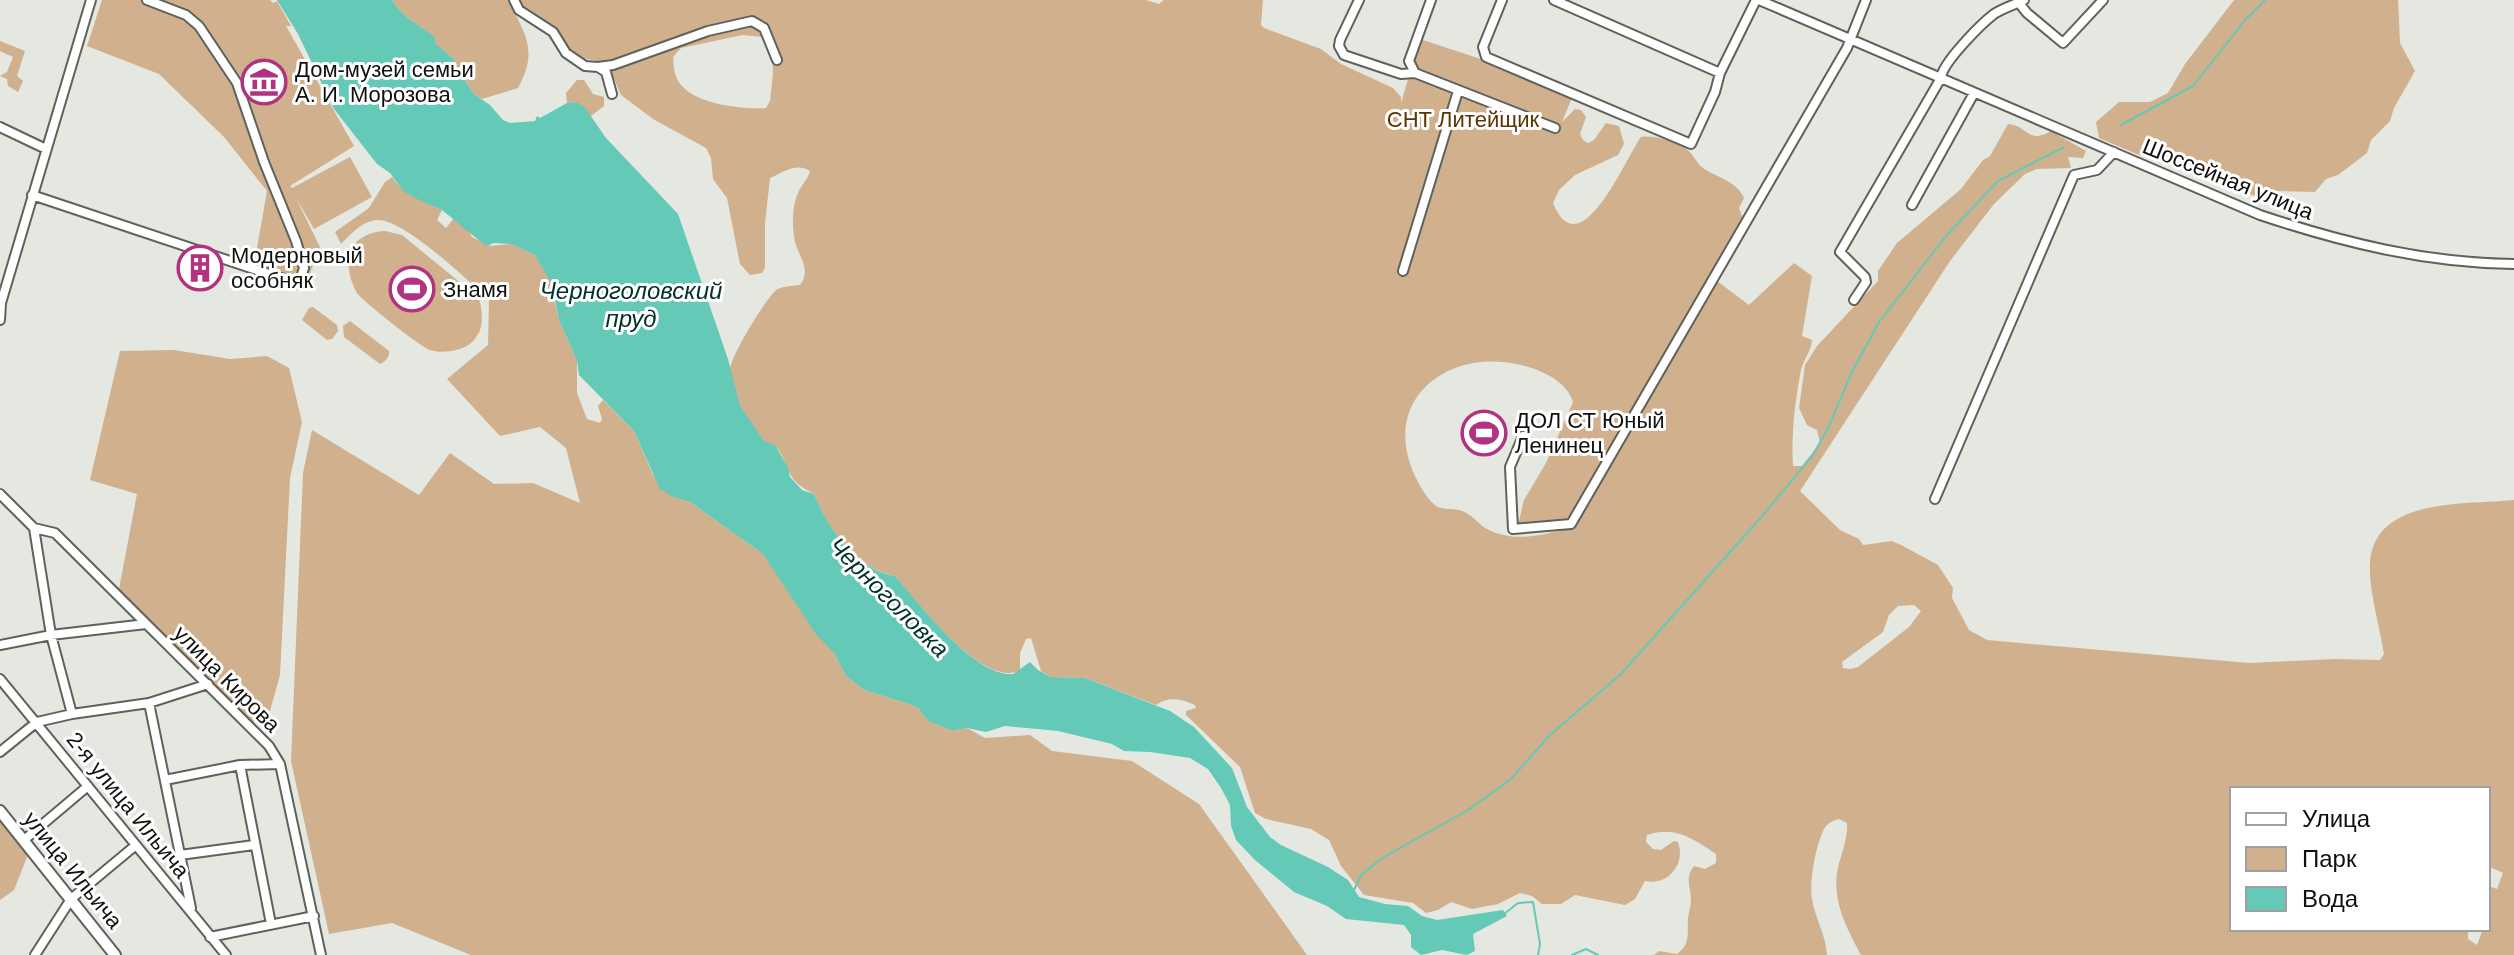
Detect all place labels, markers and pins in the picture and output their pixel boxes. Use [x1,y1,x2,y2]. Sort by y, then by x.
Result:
place label: Дом-музей семьи А. И. Морозова [295,57,474,107]
museum icon: Дом-музей семьи А. И. Морозова [240,58,288,106]
place label: Модерновый особняк [231,243,363,293]
building icon: Модерновый особняк [176,244,224,292]
sports icon: Знамя [388,265,436,313]
place label: Знамя [443,277,508,302]
place label: ДОЛ СТ Юный Ленинец [1515,408,1665,458]
sports icon: ДОЛ СТ Юный Ленинец [1460,409,1508,457]

